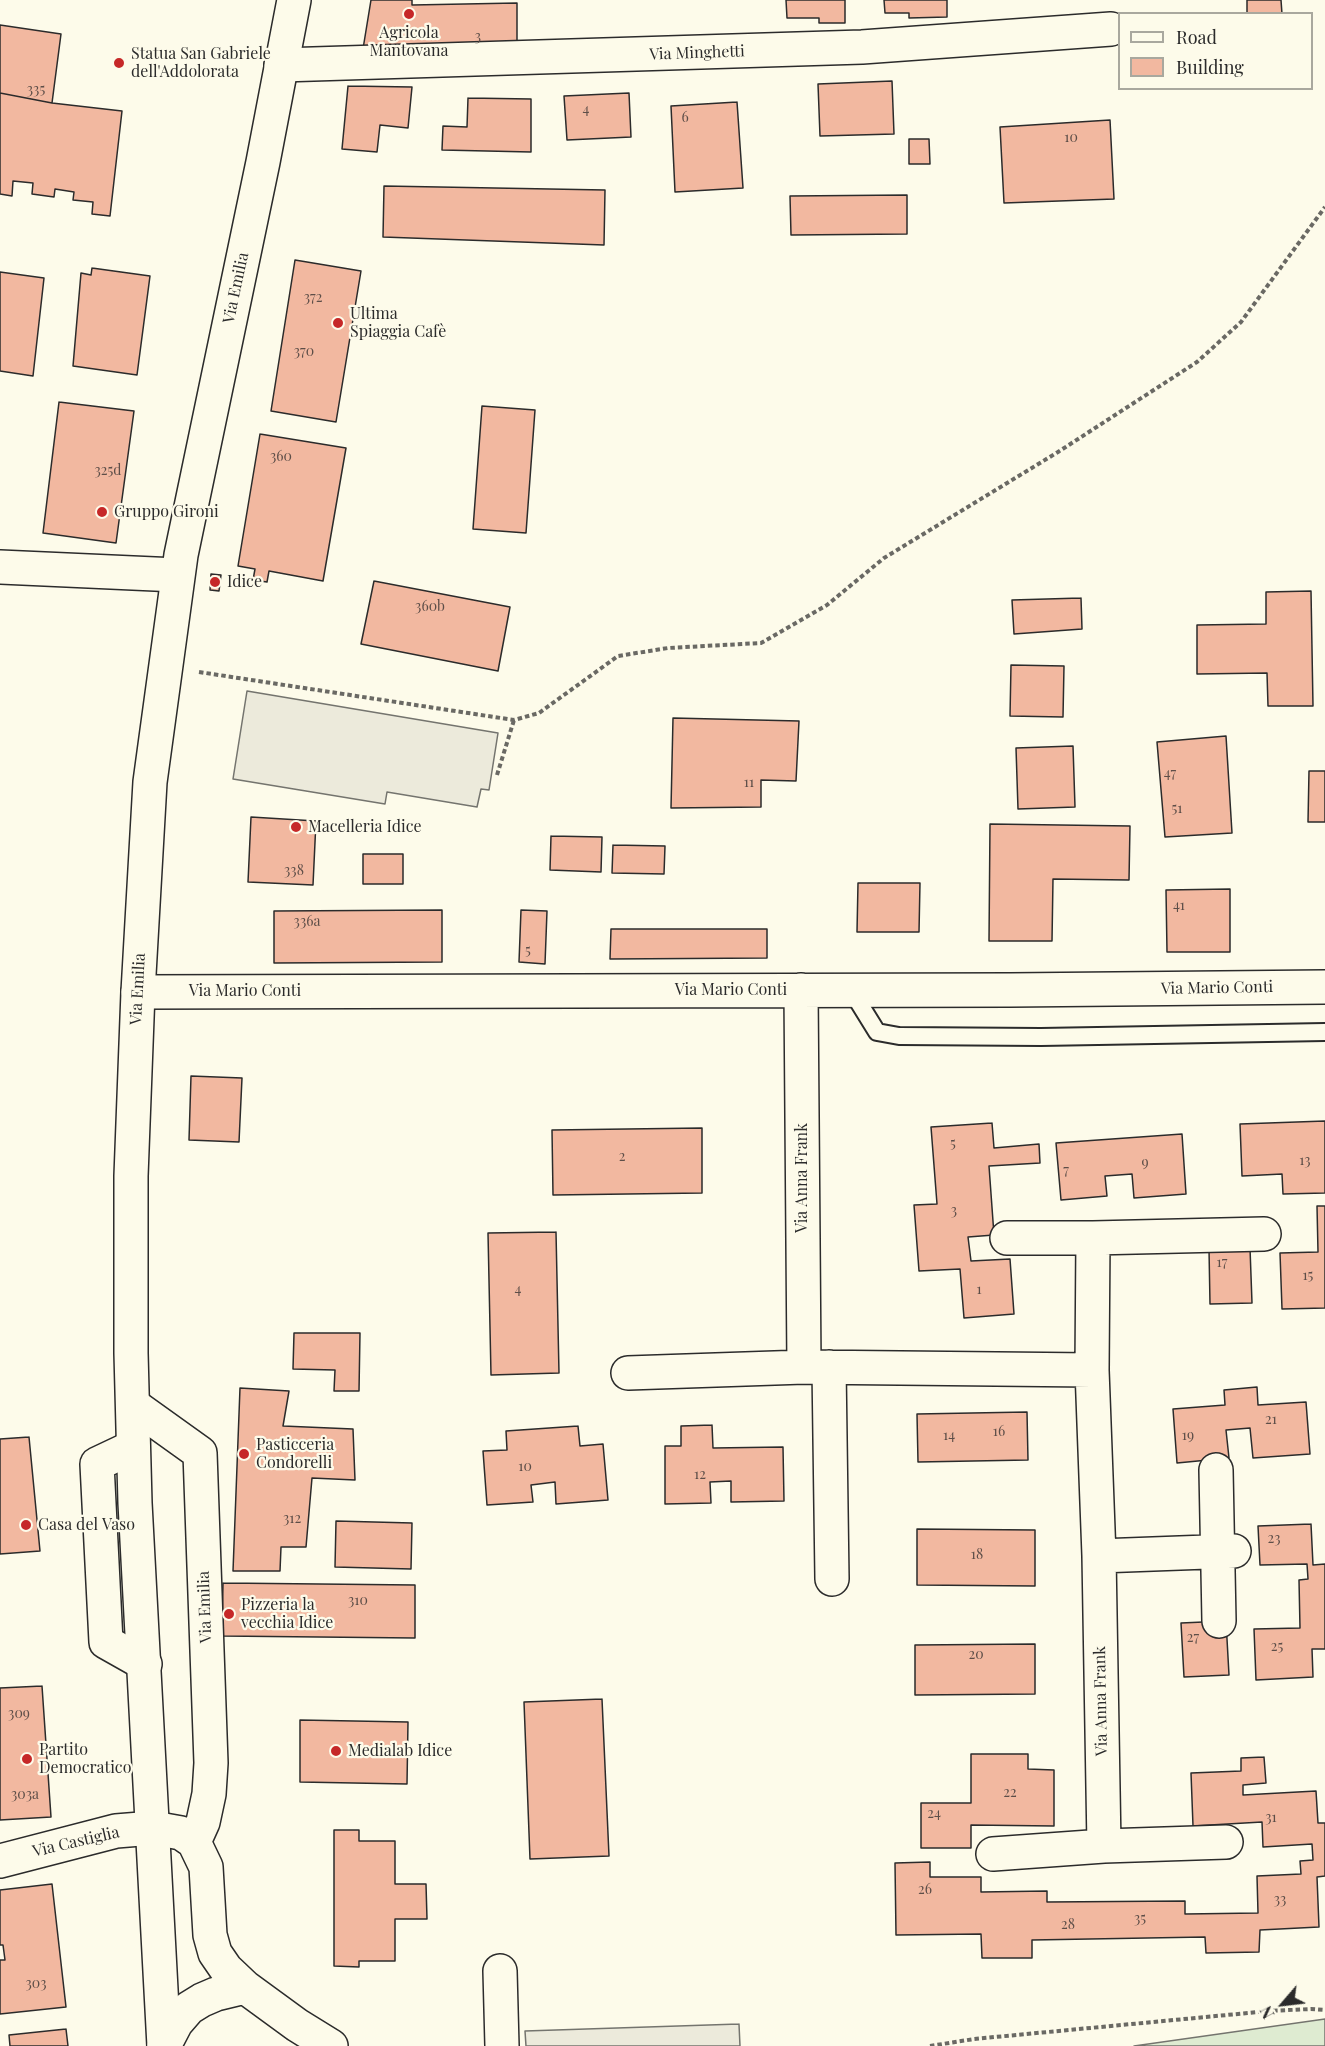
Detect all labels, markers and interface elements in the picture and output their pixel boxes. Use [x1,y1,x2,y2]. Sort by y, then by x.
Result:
marker: Agricola Mantovana [402,7,416,21]
legend [1118,12,1313,90]
place label: Agricola Mantovana [370,23,448,61]
text: Road [1176,25,1217,49]
house number: 3 [475,29,481,45]
street label: Via Minghetti [649,42,745,64]
place label: Statua San Gabriele dell'Addolorata [131,44,271,82]
text: Building [1176,55,1244,79]
marker: Statua San Gabriele dell'Addolorata [112,56,126,70]
house number: 335 [27,82,45,98]
house number: 4 [583,102,589,118]
house number: 6 [681,110,689,126]
house number: 10 [1064,130,1078,146]
street label: Via Emilia [219,251,253,325]
house number: 372 [304,290,322,306]
place label: Ultima Spiaggia Cafè [350,304,446,342]
marker: Ultima Spiaggia Cafè [331,316,345,330]
house number: 370 [294,344,314,360]
house number: 360 [270,449,292,465]
house number: 325d [95,463,121,479]
place label: Gruppo Gironi [114,502,219,522]
marker: Gruppo Gironi [95,505,109,519]
place label: Idice [227,572,262,592]
marker: Idice [208,575,222,589]
house number: 360b [415,599,445,615]
house number: 47 [1164,766,1176,782]
house number: 11 [744,775,754,791]
house number: 51 [1172,801,1182,817]
place label: Macelleria Idice [308,817,422,837]
marker: Macelleria Idice [289,820,303,834]
house number: 338 [284,863,304,879]
house number: 41 [1173,898,1185,914]
house number: 336a [294,914,320,930]
house number: 5 [525,943,531,959]
street label: Via Emilia [127,952,149,1026]
street label: Via Mario Conti [1161,977,1273,999]
street label: Via Mario Conti [675,980,787,1000]
street label: Via Mario Conti [189,981,301,1001]
street label: Via Anna Frank [792,1123,812,1233]
house number: 5 [950,1136,956,1152]
house number: 2 [619,1149,625,1165]
house number: 13 [1299,1153,1311,1169]
house number: 9 [1141,1155,1149,1171]
house number: 7 [1063,1163,1069,1179]
house number: 3 [951,1203,957,1219]
house number: 17 [1217,1255,1227,1271]
house number: 15 [1303,1268,1313,1284]
house number: 4 [515,1282,521,1298]
house number: 1 [976,1282,982,1298]
house number: 21 [1265,1412,1277,1428]
house number: 16 [993,1424,1005,1440]
house number: 14 [943,1428,955,1444]
house number: 19 [1182,1428,1194,1444]
place label: Pasticceria Condorelli [256,1435,334,1473]
marker: Pasticceria Condorelli [237,1447,251,1461]
house number: 10 [518,1459,532,1475]
house number: 12 [694,1467,706,1483]
house number: 312 [283,1511,301,1527]
place label: Casa del Vaso [38,1515,135,1535]
marker: Casa del Vaso [19,1518,33,1532]
house number: 23 [1267,1531,1281,1547]
house number: 18 [971,1547,983,1563]
street label: Via Emilia [194,1571,216,1643]
house number: 310 [348,1593,368,1609]
place label: Pizzeria la vecchia Idice [241,1595,333,1633]
marker: Pizzeria la vecchia Idice [222,1607,236,1621]
house number: 27 [1187,1630,1199,1646]
house number: 25 [1271,1639,1283,1655]
street label: Via Anna Frank [1090,1646,1112,1756]
house number: 20 [968,1647,984,1663]
house number: 309 [8,1706,30,1722]
place label: Partito Democratico [39,1740,131,1778]
place label: Medialab Idice [348,1741,452,1761]
marker: Medialab Idice [329,1744,343,1758]
marker: Partito Democratico [20,1752,34,1766]
house number: 22 [1003,1785,1017,1801]
house number: 303a [11,1787,39,1803]
house number: 24 [927,1806,941,1822]
house number: 31 [1265,1810,1277,1826]
street label: Via Castiglia [31,1823,121,1861]
house number: 26 [918,1882,932,1898]
house number: 33 [1274,1892,1286,1908]
house number: 35 [1134,1911,1146,1927]
house number: 28 [1061,1917,1075,1933]
north arrow [1253,1974,1313,2034]
house number: 303 [25,1976,47,1992]
text: N [1255,2003,1279,2023]

